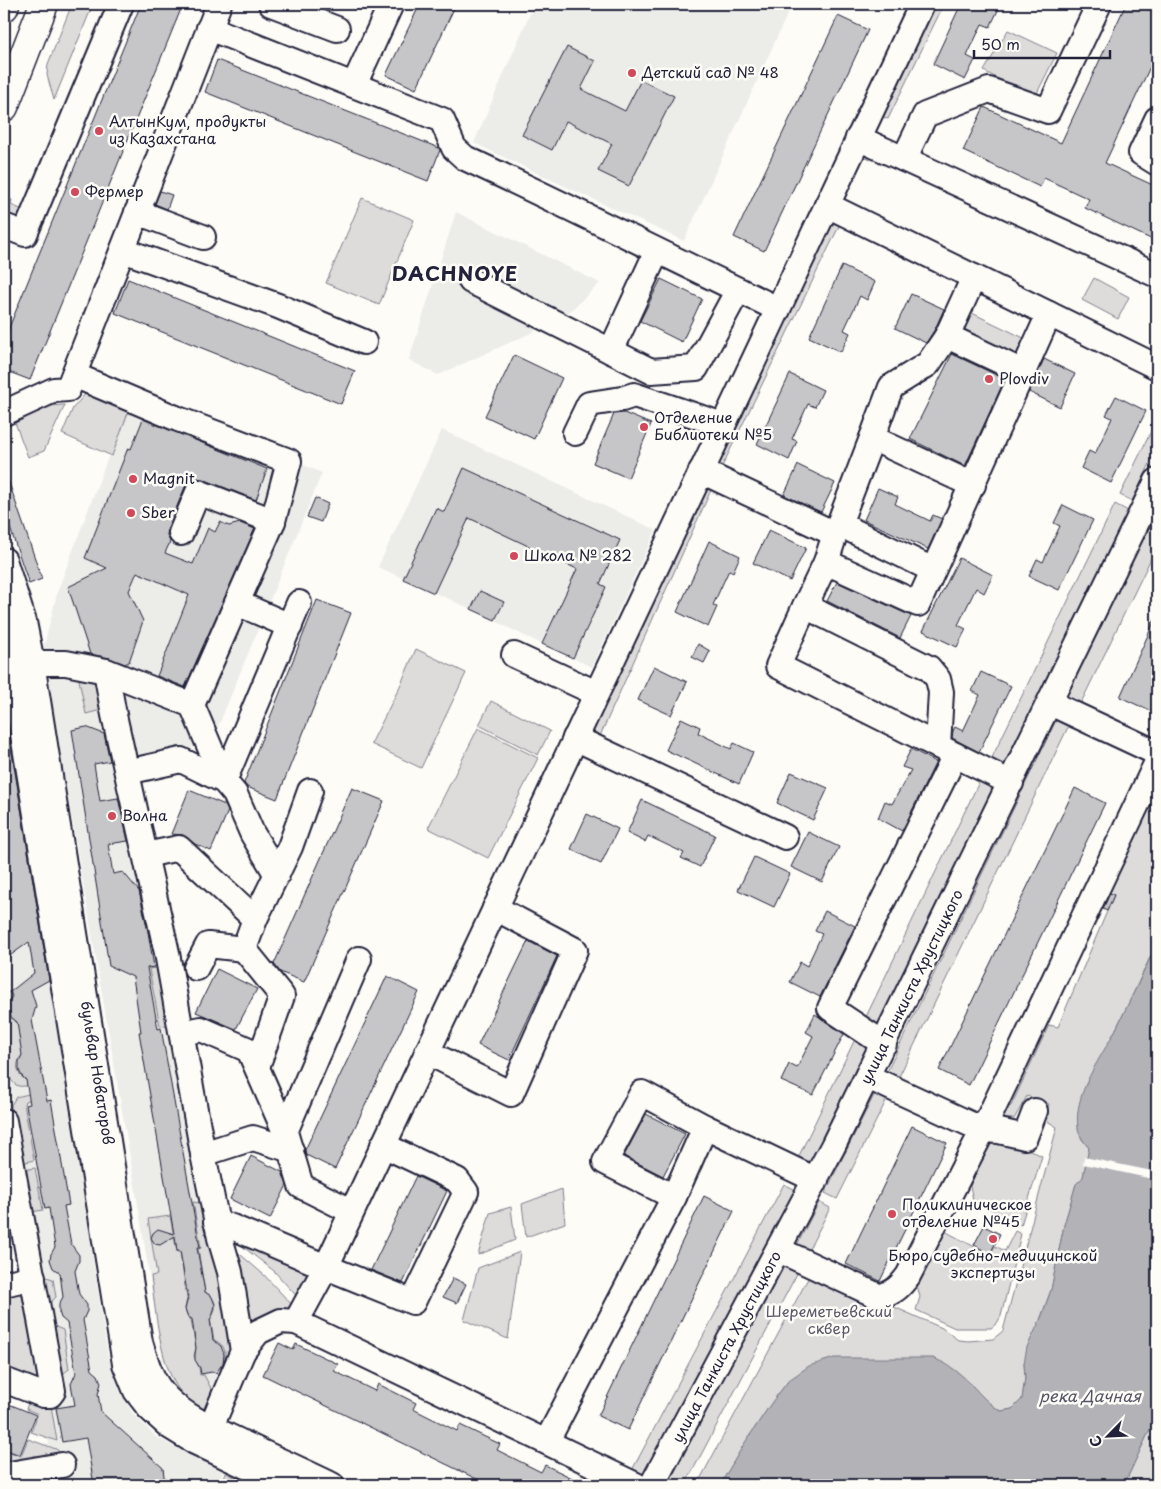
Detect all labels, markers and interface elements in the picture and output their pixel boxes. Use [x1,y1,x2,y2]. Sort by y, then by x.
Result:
scale bar [974,28,1110,60]
text: 50 m [981,32,1020,55]
place label: Детский сад № 48 [641,60,779,83]
marker: Детский сад № 48 [626,67,638,79]
place label: АлтынКум, продукты из Казахстана [109,109,266,149]
marker: АлтынКум, продукты из Казахстана [93,125,105,137]
place label: Фермер [85,179,144,202]
marker: Фермер [69,186,81,198]
district label: DACHNOYE [392,258,518,288]
place label: Plovdiv [999,366,1049,389]
marker: Plovdiv [983,373,995,385]
place label: Отделение Библиотеки №5 [654,405,772,445]
marker: Отделение Библиотеки №5 [638,421,650,433]
place label: Magnit [143,466,195,489]
marker: Magnit [127,473,139,485]
place label: Sber [141,500,175,523]
marker: Sber [125,507,137,519]
place label: Школа № 282 [524,543,632,566]
marker: Школа № 282 [508,550,520,562]
place label: Волна [122,803,168,826]
marker: Волна [106,810,118,822]
street label: улица Танкиста Хрустицкого [853,885,968,1088]
street label: бульвар Новаторов [76,999,121,1146]
place label: Поликлиническое отделение №45 [902,1192,1032,1232]
marker: Поликлиническое отделение №45 [886,1208,898,1220]
marker: Бюро судебно-медицинской экспертизы [987,1233,999,1245]
place label: Бюро судебно-медицинской экспертизы [889,1243,1097,1283]
street label: улица Танкиста Хрустицкого [665,1246,786,1446]
park label: Шереметьевский сквер [766,1299,892,1339]
water label: река Дачная [1039,1383,1142,1407]
north arrow [1084,1412,1134,1462]
text: С [1084,1432,1107,1451]

